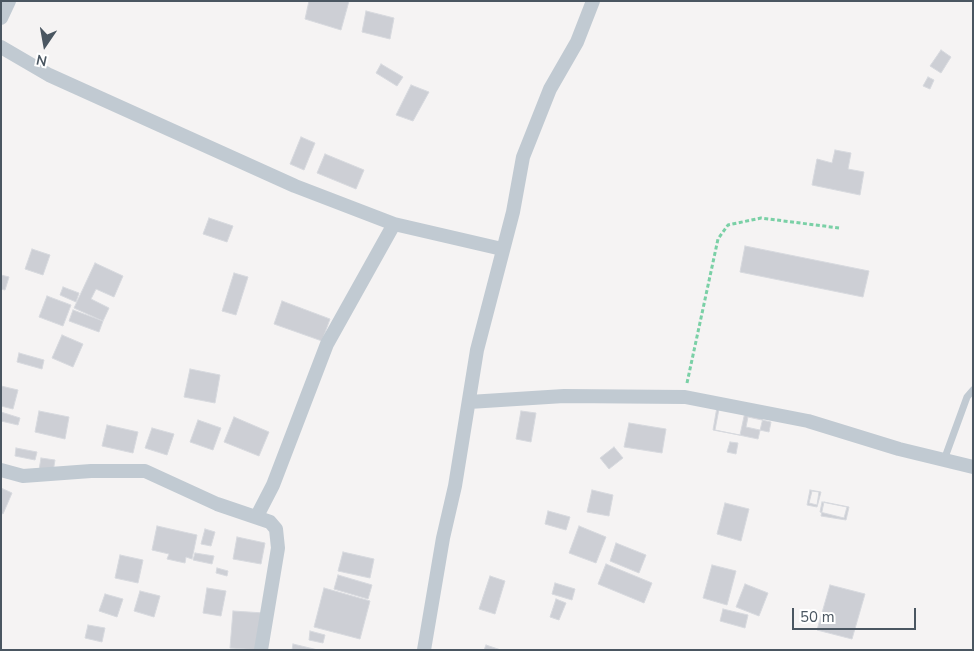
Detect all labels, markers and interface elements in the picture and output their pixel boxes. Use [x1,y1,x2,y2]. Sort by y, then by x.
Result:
north arrow [20,20,70,70]
text: N [35,50,49,71]
scale bar [794,598,918,630]
text: 50 m [800,607,835,627]

